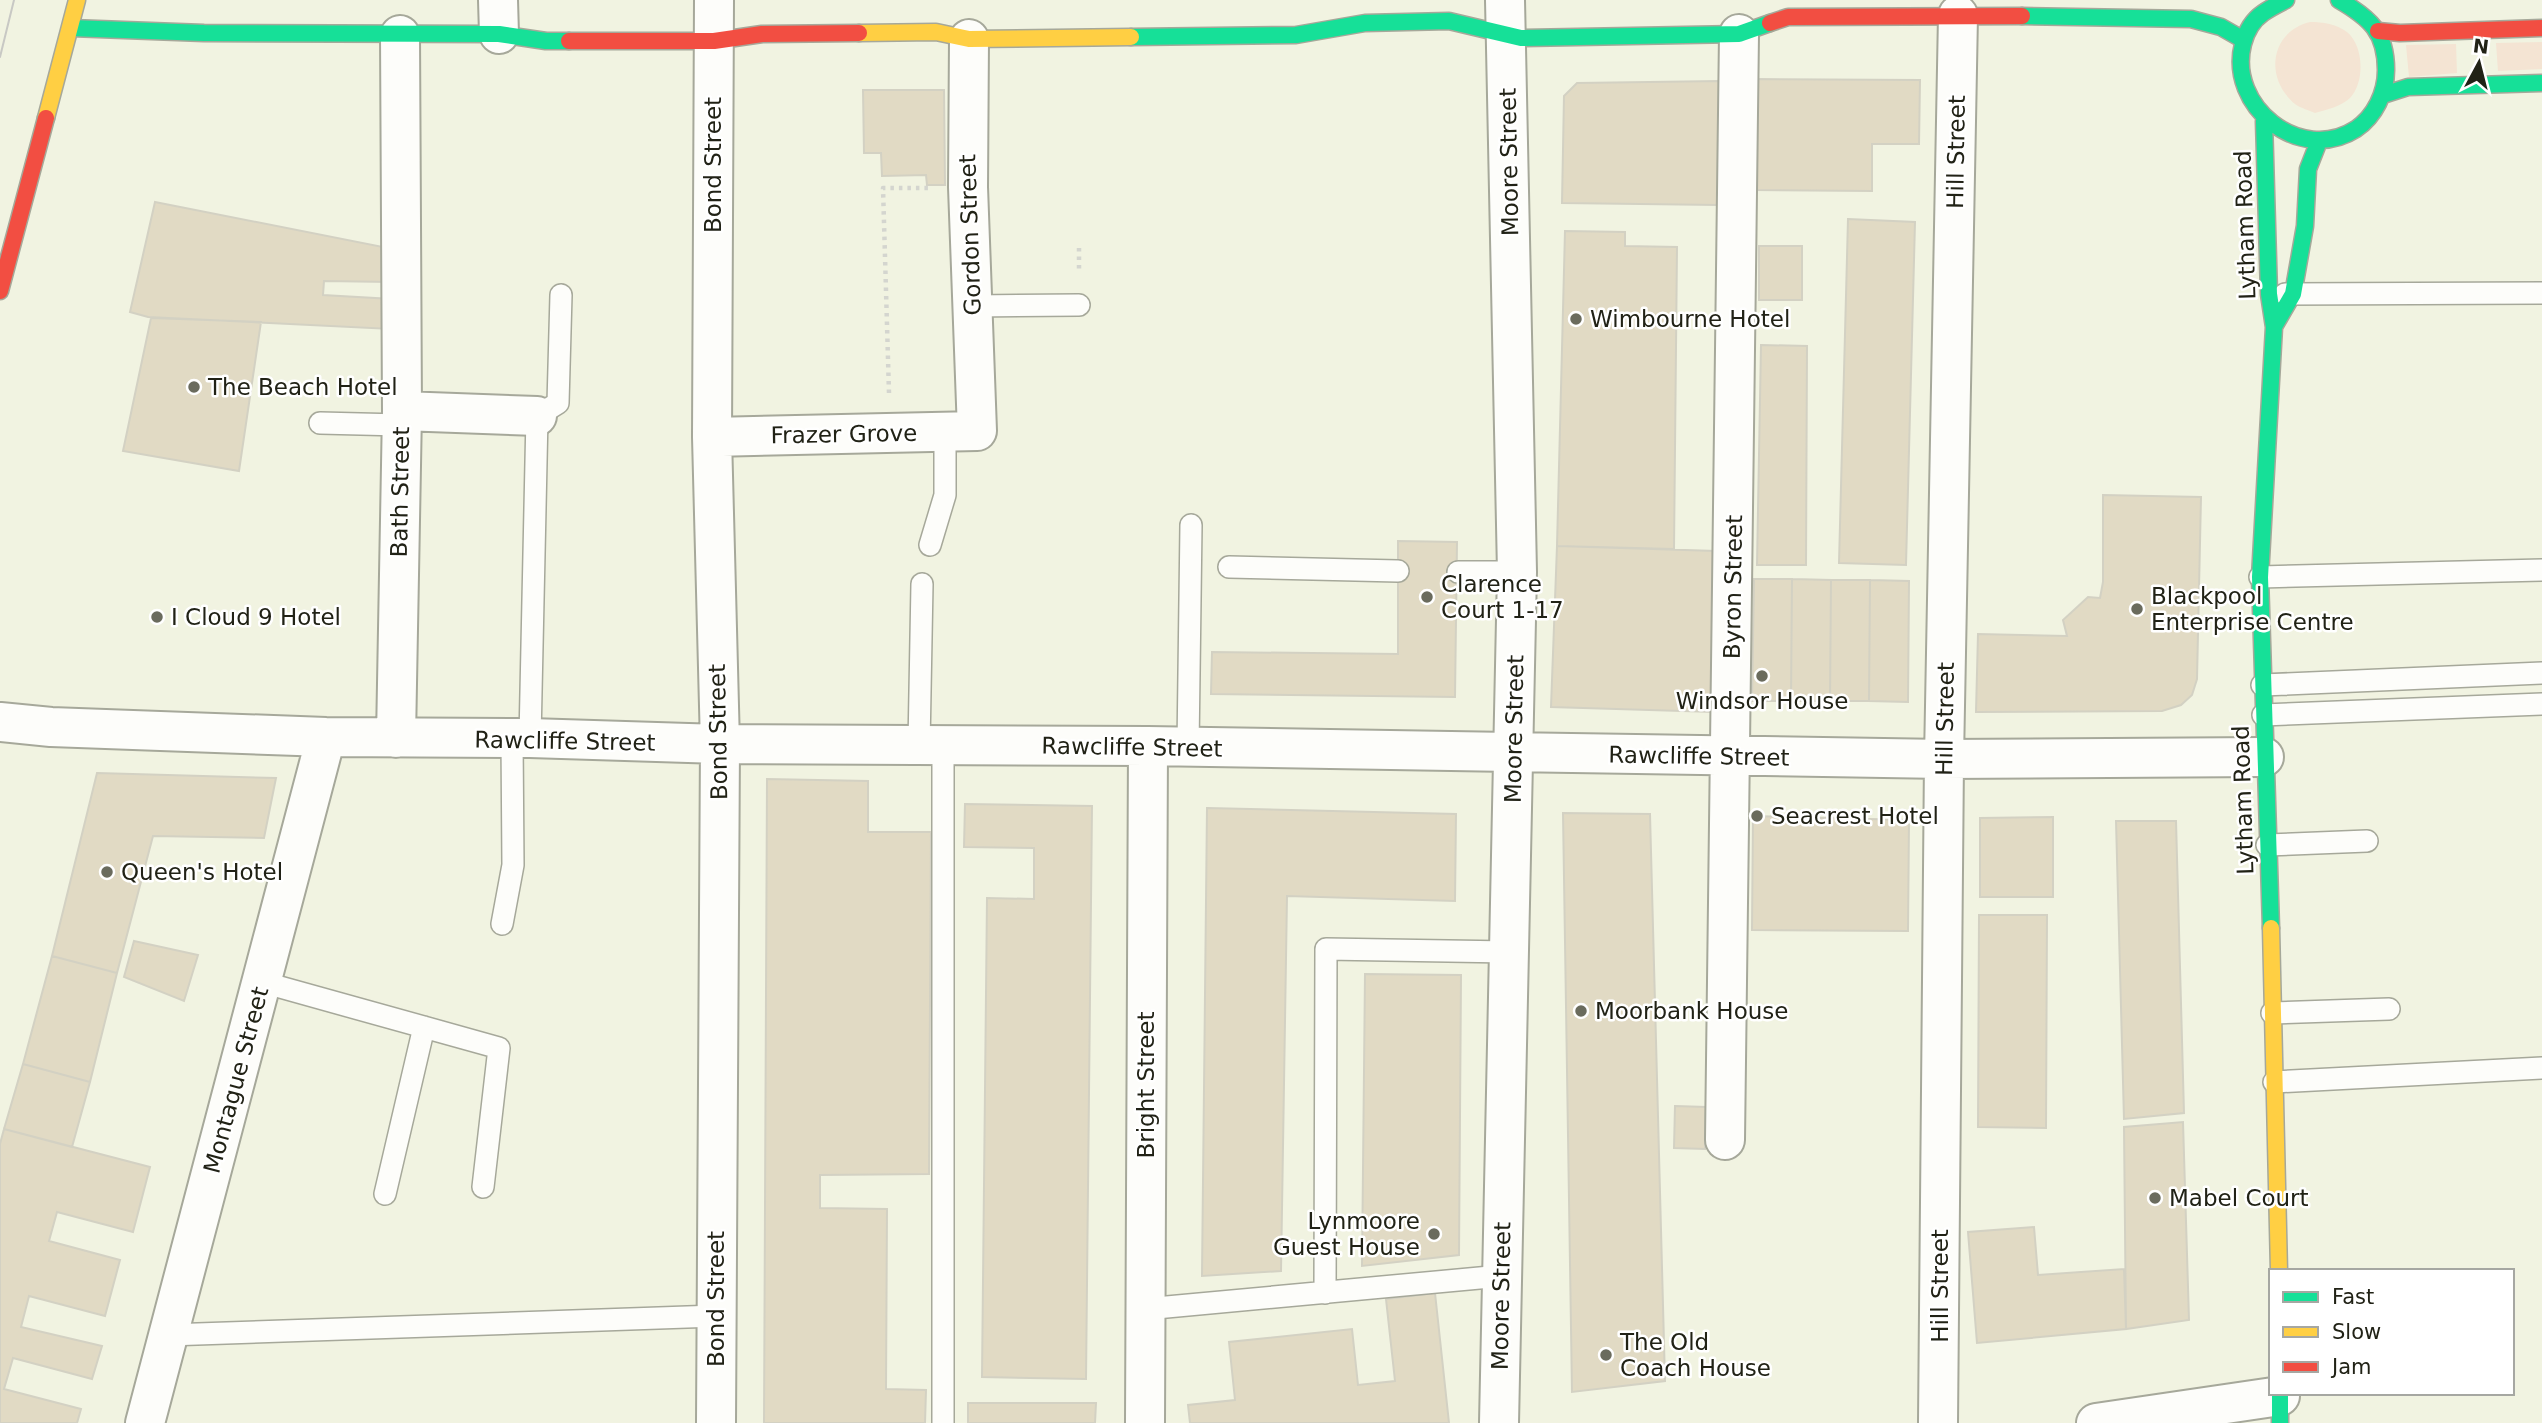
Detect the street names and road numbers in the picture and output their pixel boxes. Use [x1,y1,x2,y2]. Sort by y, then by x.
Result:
street label: Moore Street [1495,88,1523,236]
street label: Hill Street [1942,95,1970,209]
street label: Bond Street [700,97,726,233]
street label: Lytham Road [2229,150,2261,300]
street label: Gordon Street [954,154,986,316]
street label: Frazer Grove [770,420,918,448]
street label: Bath Street [386,426,414,558]
street label: Byron Street [1719,515,1747,659]
street label: Moore Street [1500,655,1528,803]
street label: Hill Street [1931,662,1959,776]
street label: Bond Street [704,664,732,800]
street label: Lytham Road [2227,725,2259,875]
street label: Rawcliffe Street [474,726,656,756]
street label: Rawcliffe Street [1041,732,1223,762]
street label: Rawcliffe Street [1608,741,1790,771]
street label: Montague Street [199,984,273,1176]
street label: Bright Street [1133,1011,1159,1159]
street label: Moore Street [1487,1222,1515,1370]
street label: Hill Street [1927,1229,1953,1343]
street label: Bond Street [703,1231,729,1367]

